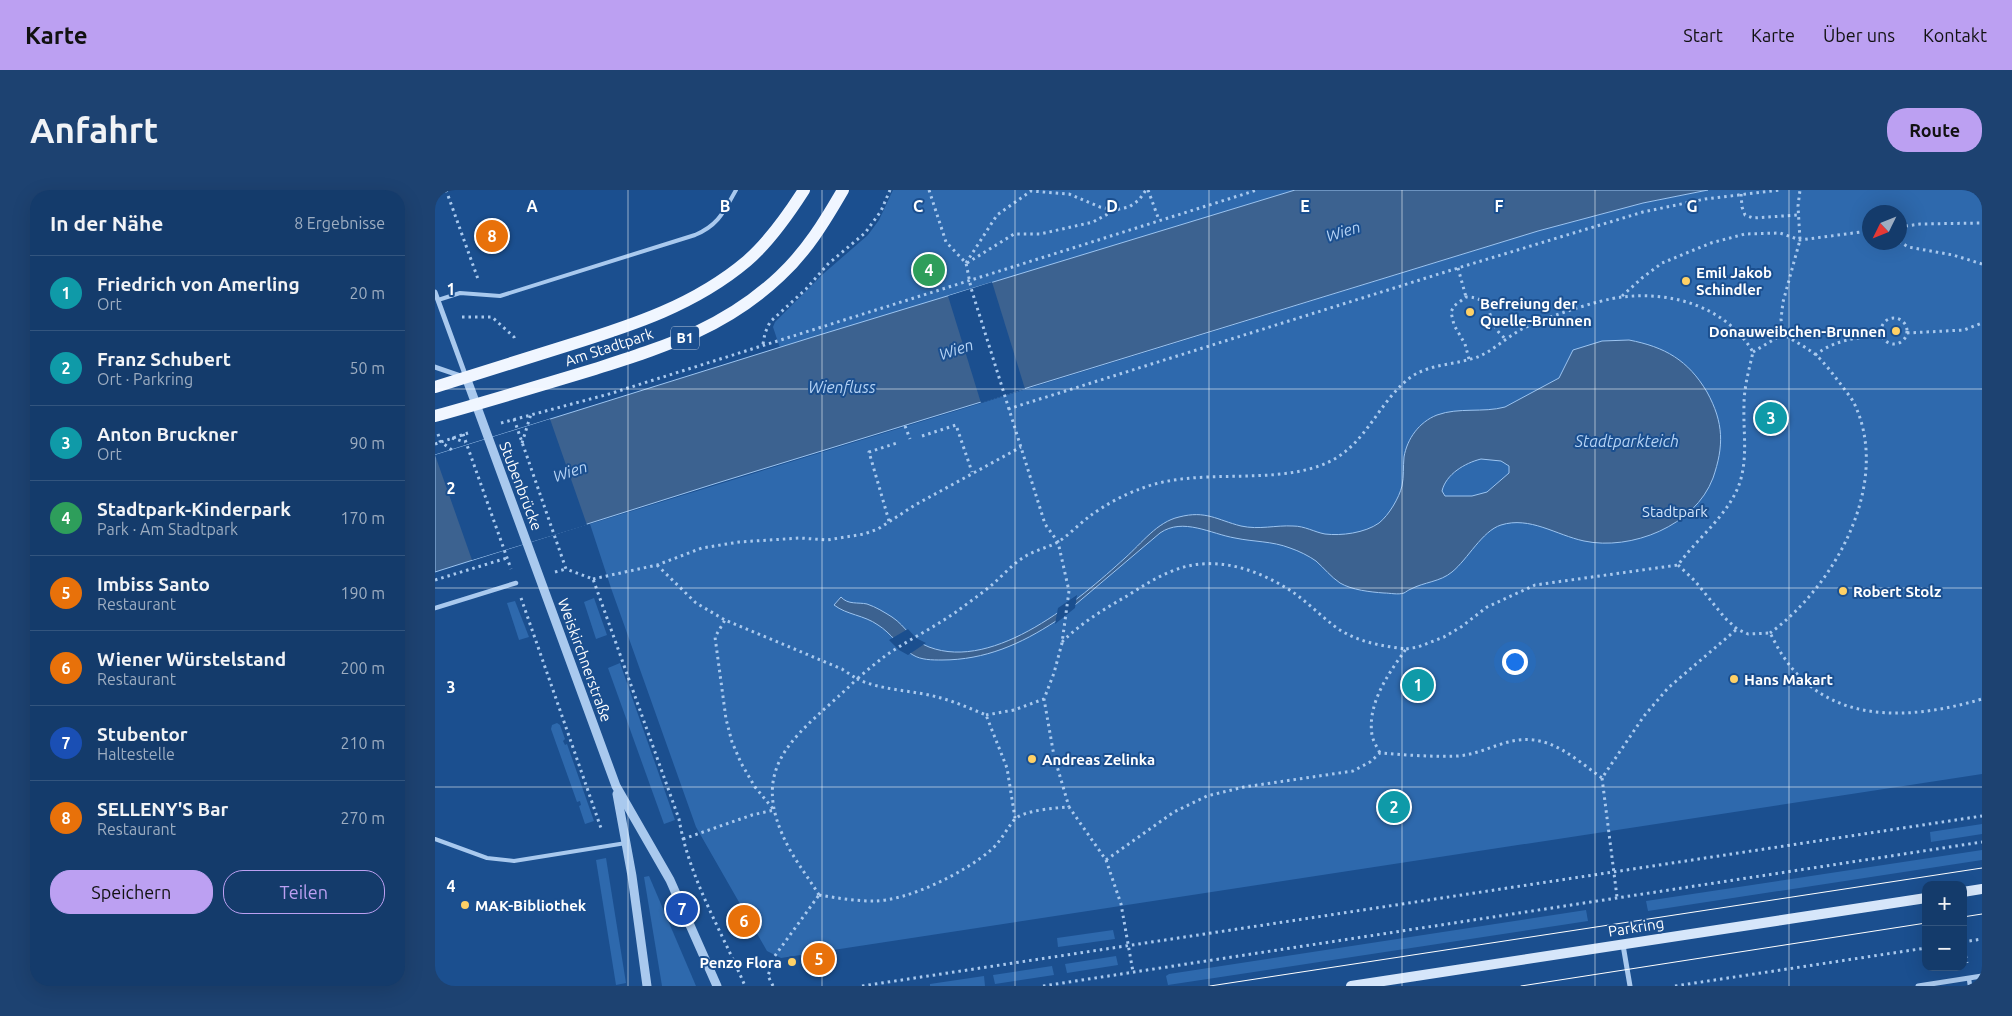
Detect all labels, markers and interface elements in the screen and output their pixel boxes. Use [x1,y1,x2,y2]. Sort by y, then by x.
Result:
text: Karte [25,22,87,49]
text: Start [1683,25,1723,45]
text: Karte [1751,25,1795,45]
text: Über uns [1823,25,1895,45]
text: Kontakt [1923,25,1987,45]
button: Route [1887,108,1982,152]
text: Anfahrt [30,110,158,150]
text: A [526,197,538,215]
text: B [720,197,730,215]
text: C [913,197,923,215]
text: D [1106,197,1118,215]
text: E [1300,197,1310,215]
text: F [1495,197,1504,215]
text: G [1686,197,1698,215]
north arrow [1862,205,1907,250]
text: In der Nähe [50,211,163,235]
text: 8 Ergebnisse [294,214,385,232]
pin: 8 [476,217,508,255]
water label: Wien [1324,217,1362,245]
pin: 4 [913,251,945,289]
place label: Emil Jakob Schindler [1696,264,1772,298]
text: Friedrich von Amerling [97,273,300,295]
marker: Emil Jakob Schindler [1680,275,1692,287]
text: 1 [446,280,456,298]
text: 1 [61,284,71,302]
text: 20 m [349,284,385,302]
text: Ort [97,295,122,313]
place label: Befreiung der Quelle-Brunnen [1480,295,1592,329]
marker: Befreiung der Quelle-Brunnen [1464,306,1476,318]
place label: Donauweibchen-Brunnen [1709,323,1886,340]
street label: Am Stadtpark [563,325,656,369]
marker: Donauweibchen-Brunnen [1890,325,1902,337]
road number: B1 [671,326,699,350]
water label: Wien [937,335,975,363]
text: Franz Schubert [97,348,231,370]
text: 2 [61,359,71,377]
text: 50 m [349,359,385,377]
text: Ort · Parkring [97,370,193,388]
water label: Wienfluss [808,378,876,397]
pin: 3 [1755,399,1787,437]
text: Anton Bruckner [97,423,238,445]
water label: Stadtparkteich [1574,432,1679,450]
text: 3 [61,434,71,452]
text: 90 m [349,434,385,452]
street label: Stubenbrücke [496,439,546,533]
text: Ort [97,445,122,463]
water label: Wien [551,457,589,485]
text: 2 [446,479,456,497]
text: Stadtpark-Kinderpark [97,498,291,520]
park label: Stadtpark [1642,503,1708,520]
text: 4 [61,509,71,527]
text: 170 m [340,509,385,527]
text: Park · Am Stadtpark [97,520,238,538]
text: Imbiss Santo [97,573,210,595]
place label: Robert Stolz [1853,583,1941,600]
text: 5 [61,584,71,602]
text: 190 m [340,584,385,602]
marker: Robert Stolz [1837,585,1849,597]
text: Restaurant [97,595,176,613]
street label: Weiskirchnerstraße [555,596,615,724]
text: Wiener Würstelstand [97,648,286,670]
your location [1502,649,1528,675]
text: 6 [61,659,71,677]
text: 200 m [340,659,385,677]
pin: 1 [1402,666,1434,704]
text: Restaurant [97,670,176,688]
place label: Hans Makart [1744,671,1834,688]
marker: Hans Makart [1728,673,1740,685]
text: 3 [446,678,456,696]
text: Stubentor [97,723,188,745]
text: 7 [61,734,71,752]
text: 210 m [340,734,385,752]
text: Haltestelle [97,745,175,763]
place label: Andreas Zelinka [1042,751,1155,768]
marker: Andreas Zelinka [1026,753,1038,765]
pin: 2 [1378,788,1410,826]
text: SELLENY'S Bar [97,798,228,820]
text: 8 [61,809,71,827]
text: 270 m [340,809,385,827]
text: Restaurant [97,820,176,838]
button: Speichern [50,870,213,914]
button: Teilen [223,870,385,914]
text: 4 [446,877,456,895]
map controls [1922,881,1967,971]
button: + [1922,881,1967,926]
pin: 7 [666,890,698,928]
place label: MAK-Bibliothek [475,897,587,914]
marker: MAK-Bibliothek [459,899,471,911]
pin: 6 [728,902,760,940]
street label: Parkring [1607,914,1665,940]
button: − [1922,926,1967,971]
pin: 5 [803,940,835,978]
place label: Penzo Flora [699,954,782,971]
marker: Penzo Flora [786,956,798,968]

